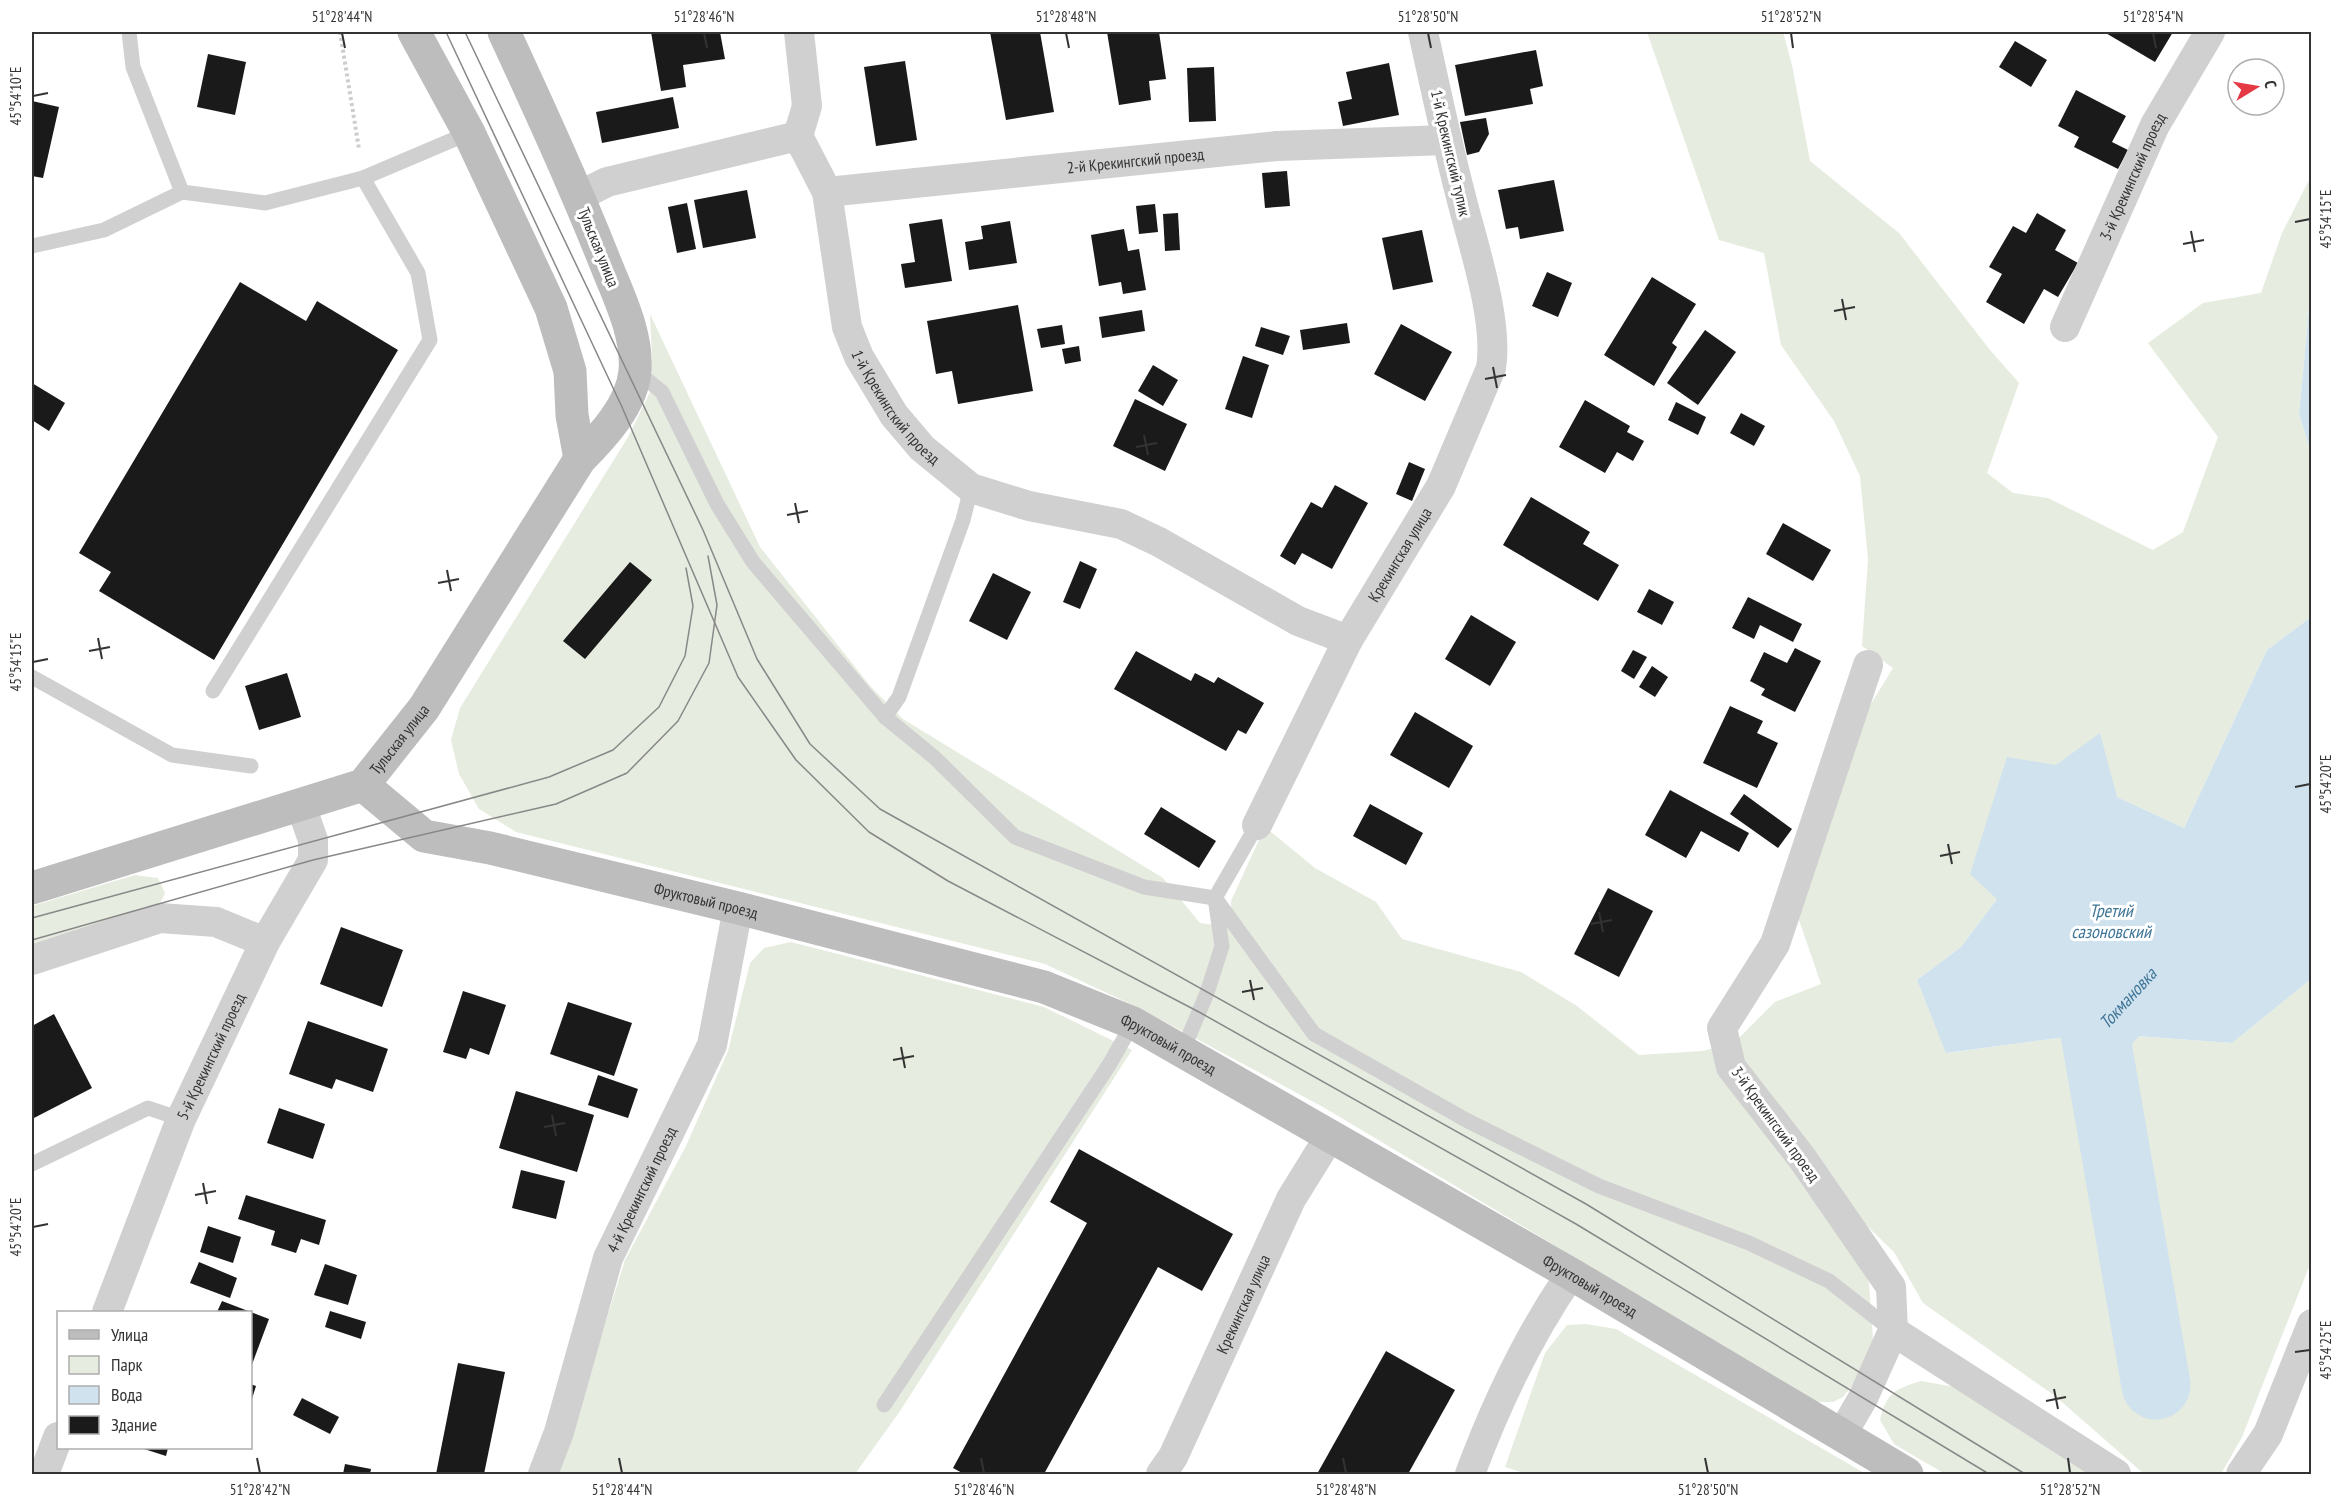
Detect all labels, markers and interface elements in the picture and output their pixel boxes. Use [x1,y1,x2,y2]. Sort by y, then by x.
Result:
text: 51°28'44"N [312,7,372,26]
text: 51°28'46"N [674,7,734,26]
text: 51°28'48"N [1036,7,1096,26]
text: 51°28'50"N [1398,7,1458,26]
text: 51°28'52"N [1761,7,1821,26]
text: 51°28'54"N [2123,7,2183,26]
north arrow [2226,57,2286,117]
text: 45°54'10"E [6,66,25,126]
text: С [2260,79,2281,90]
street label: 1-й Крекингский тупик [1427,88,1475,219]
street label: 3-й Крекингский проезд [2095,109,2170,243]
street label: 2-й Крекингский проезд [1066,144,1205,177]
text: 45°54'15"E [2316,189,2335,249]
street label: Тульская улица [574,204,624,290]
street label: 1-й Крекингский проезд [847,347,944,469]
street label: Крекингская улица [1363,504,1436,605]
text: 45°54'15"E [6,632,25,692]
street label: Тульская улица [365,700,433,779]
text: 45°54'20"E [2316,754,2335,814]
street label: Фруктовый проезд [652,878,760,923]
water label: Третий сазоновский [2071,899,2153,943]
water label: Токмановка [2094,962,2161,1033]
street label: 5-й Крекингский проезд [172,990,249,1123]
street label: Фруктовый проезд [1118,1009,1220,1079]
street label: 3-й Крекингский проезд [1727,1062,1825,1186]
street label: 4-й Крекингский проезд [602,1123,681,1256]
text: 45°54'20"E [6,1197,25,1257]
street label: Фруктовый проезд [1539,1250,1641,1321]
street label: Крекингская улица [1212,1251,1274,1357]
legend [57,1311,252,1449]
text: 45°54'25"E [2316,1320,2335,1380]
text: Улица [111,1323,148,1346]
text: Парк [111,1353,142,1376]
text: Вода [111,1383,142,1406]
text: Здание [111,1413,157,1436]
text: 51°28'42"N [230,1480,290,1499]
text: 51°28'44"N [592,1480,652,1499]
text: 51°28'46"N [954,1480,1014,1499]
text: 51°28'48"N [1316,1480,1376,1499]
text: 51°28'50"N [1678,1480,1738,1499]
text: 51°28'52"N [2040,1480,2100,1499]

